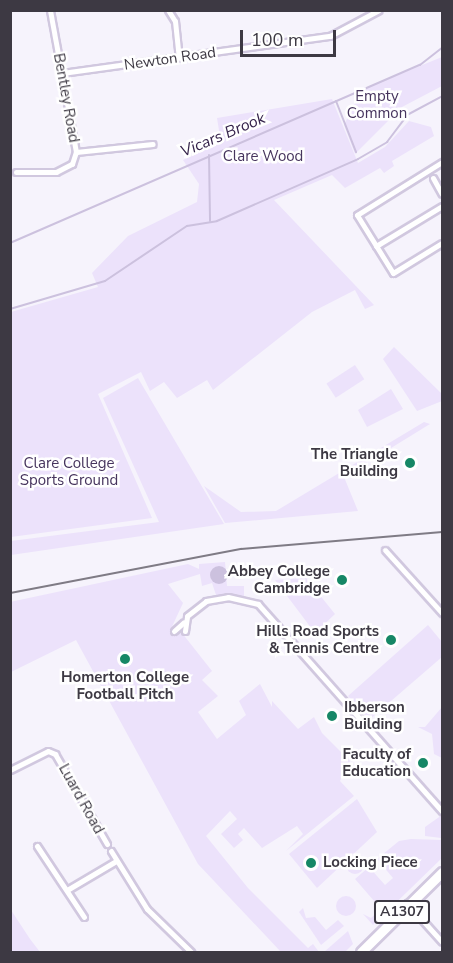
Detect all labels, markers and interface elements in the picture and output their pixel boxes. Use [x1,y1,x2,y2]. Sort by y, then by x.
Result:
scale bar [243,18,339,56]
text: 100 m [251,28,303,52]
street label: Newton Road [123,44,217,74]
street label: Bentley Road [49,52,83,144]
park label: Empty Common [347,87,407,122]
water label: Vicars Brook [178,109,268,161]
park label: Clare Wood [223,148,303,166]
place label: The Triangle Building [311,445,398,480]
park label: Clare College Sports Ground [20,454,118,489]
marker: The Triangle Building [403,456,417,470]
place label: Abbey College Cambridge [228,562,330,597]
marker: Abbey College Cambridge [335,573,349,587]
place label: Hills Road Sports & Tennis Centre [256,622,379,657]
marker: Hills Road Sports & Tennis Centre [384,633,398,647]
marker: Homerton College Football Pitch [118,652,132,666]
place label: Homerton College Football Pitch [61,668,189,703]
place label: Ibberson Building [344,698,405,733]
marker: Ibberson Building [325,709,339,723]
place label: Faculty of Education [342,745,411,780]
marker: Faculty of Education [416,756,430,770]
street label: Luard Road [54,761,108,837]
place label: Locking Piece [323,854,418,872]
marker: Locking Piece [304,856,318,870]
road number: A1307 [374,901,430,923]

